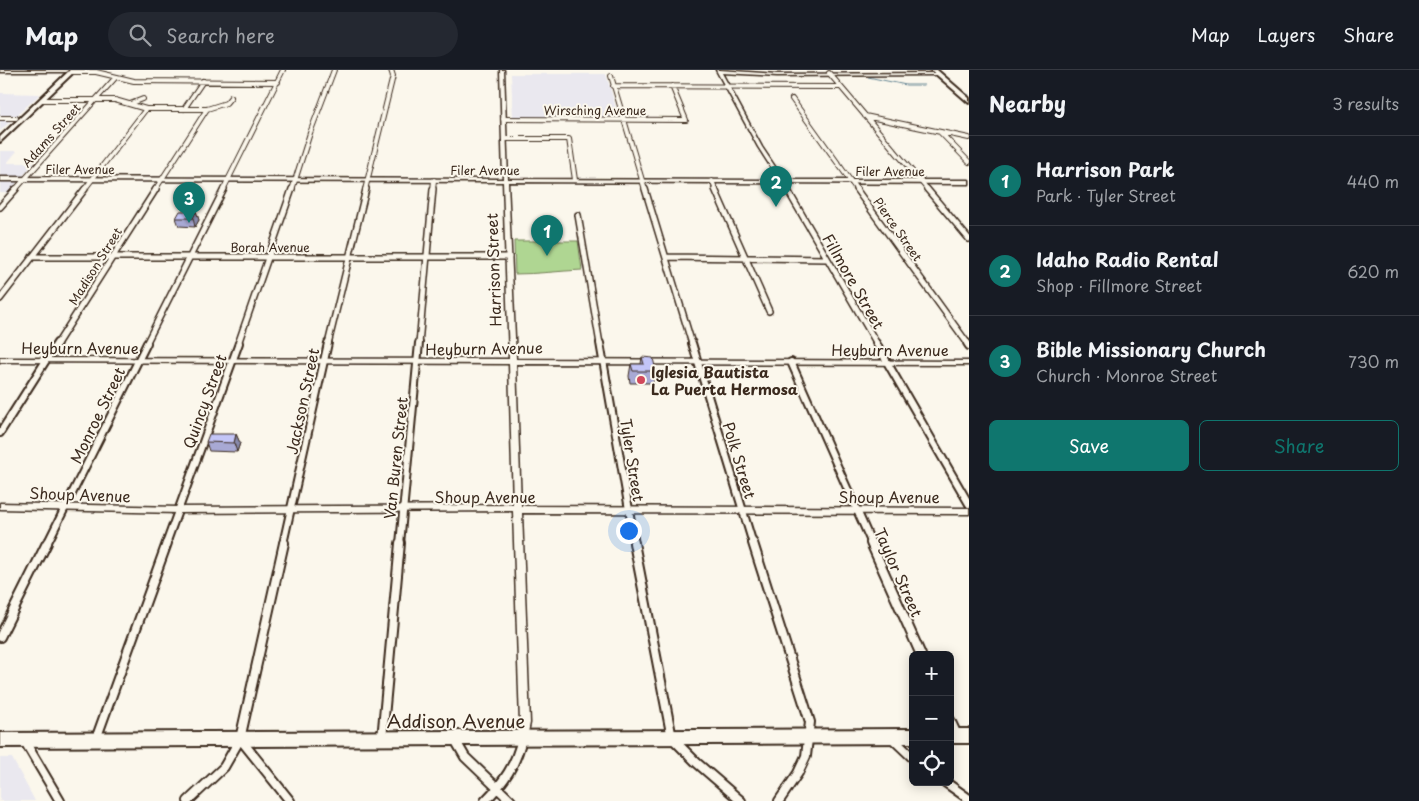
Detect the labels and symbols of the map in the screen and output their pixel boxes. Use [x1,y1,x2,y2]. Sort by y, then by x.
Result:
street label: Adams Street [17,99,85,171]
street label: Wirsching Avenue [544,101,647,119]
street label: Filer Avenue [45,160,115,178]
street label: Filer Avenue [450,161,520,179]
street label: Filer Avenue [855,162,925,180]
pin: 2 [760,166,792,207]
pin: 3 [173,182,205,223]
street label: Pierce Street [869,193,927,265]
street label: Harrison Street [480,213,506,327]
pin: 1 [531,215,563,256]
street label: Madison Street [64,224,126,308]
street label: Fillmore Street [817,229,891,333]
street label: Borah Avenue [230,238,310,256]
street label: Heyburn Avenue [425,335,543,361]
street label: Heyburn Avenue [21,336,139,359]
street label: Heyburn Avenue [831,338,949,361]
street label: Jackson Street [280,346,324,456]
street label: Quincy Street [176,350,232,452]
place label: Iglesia Bautista La Puerta Hermosa [651,360,798,400]
street label: Monroe Street [64,363,130,467]
marker: Iglesia Bautista La Puerta Hermosa [635,374,647,386]
street label: Van Buren Street [377,396,413,520]
street label: Tyler Street [615,417,651,503]
street label: Polk Street [717,419,763,501]
street label: Shoup Avenue [29,481,131,507]
street label: Shoup Avenue [434,485,536,508]
street label: Shoup Avenue [838,485,940,508]
your location [616,518,642,544]
street label: Taylor Street [869,524,929,620]
street label: Addison Avenue [387,707,525,734]

